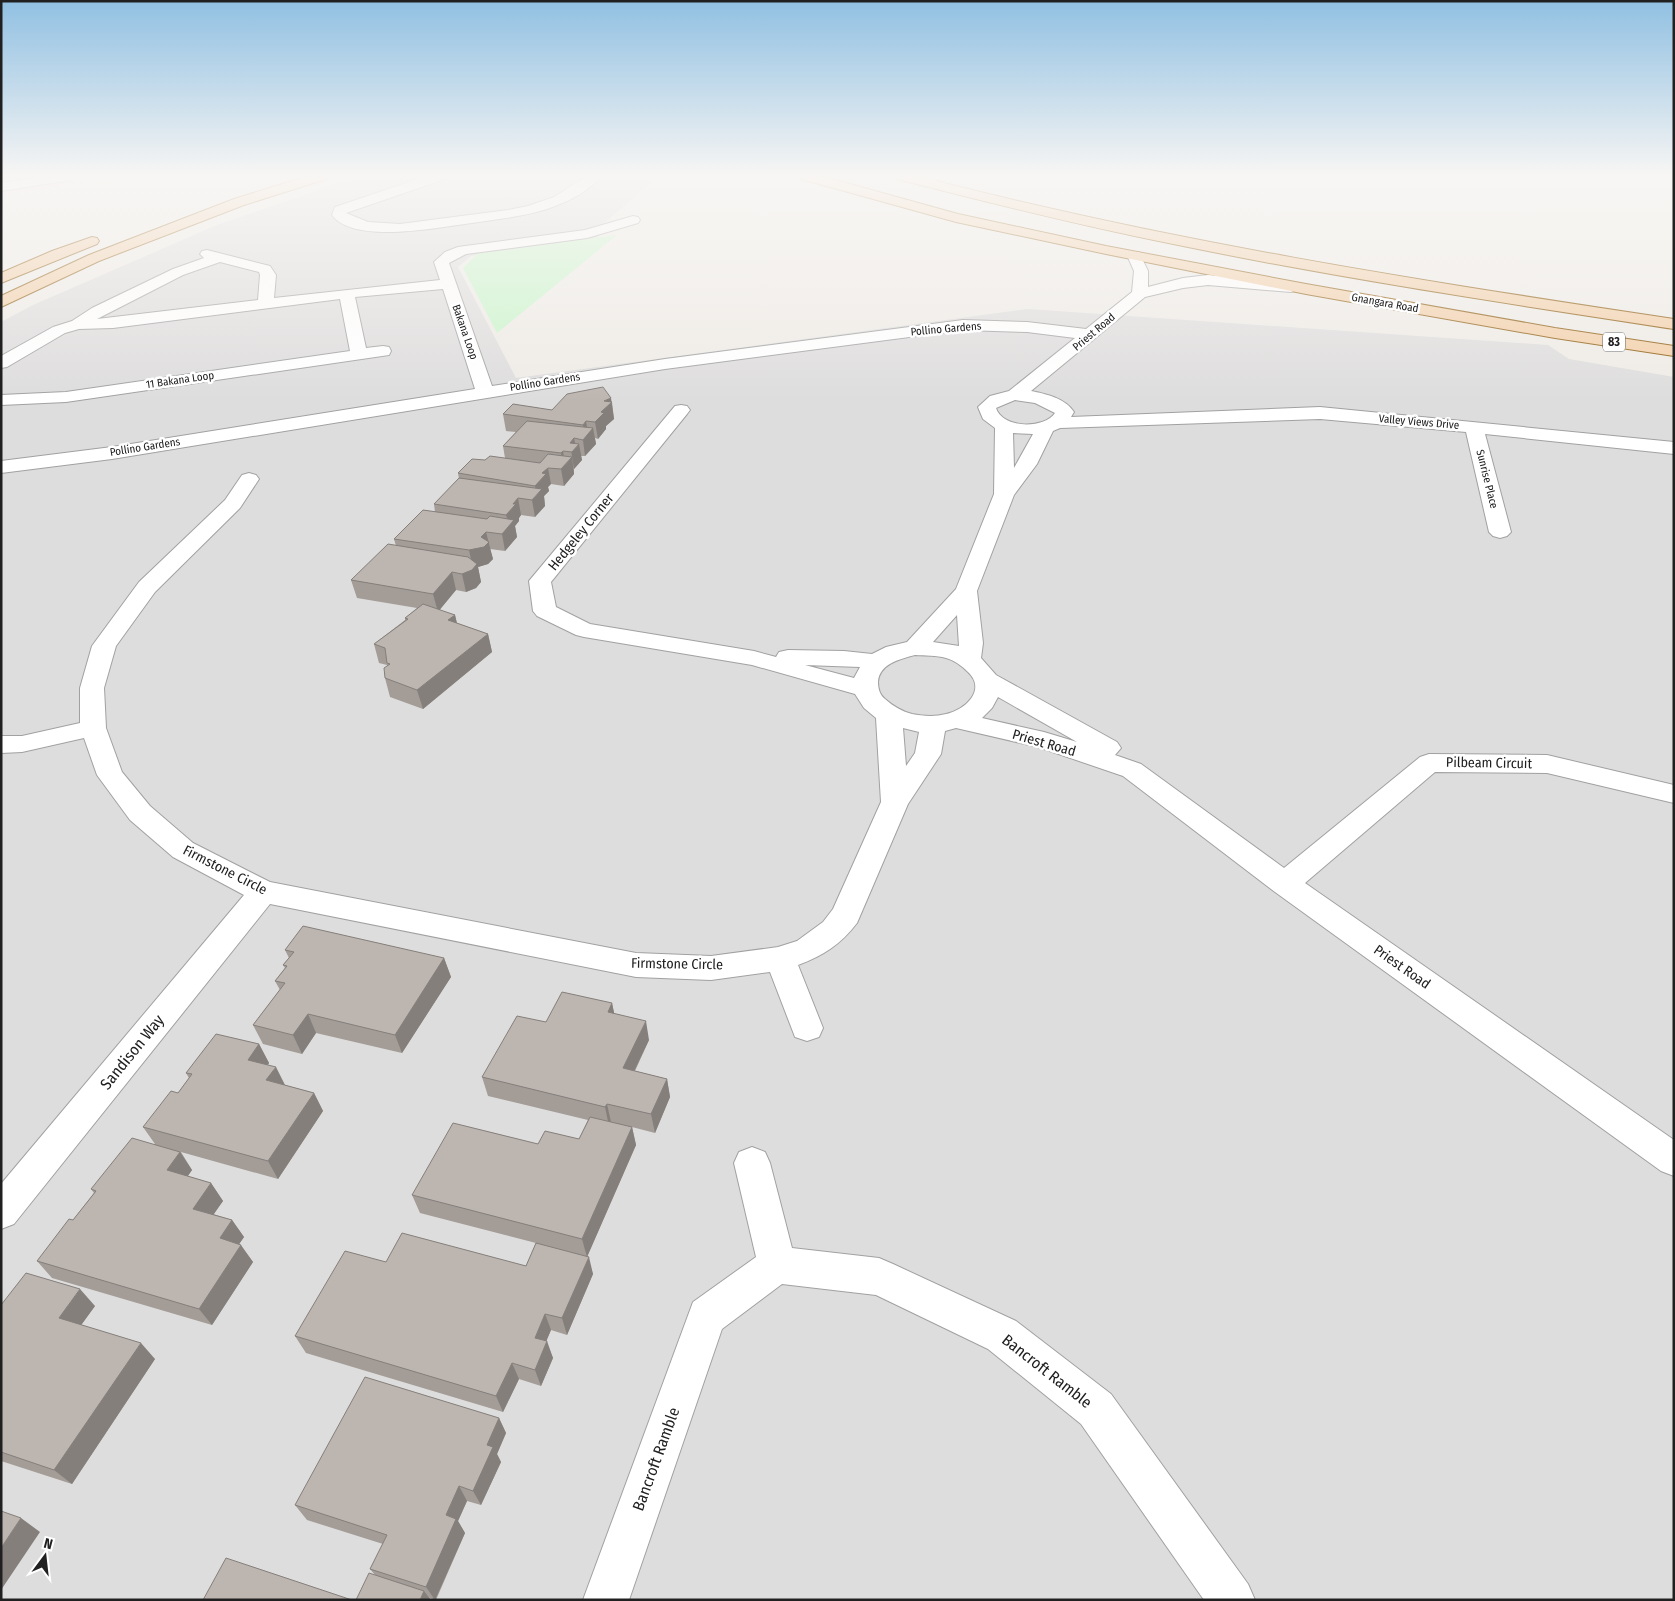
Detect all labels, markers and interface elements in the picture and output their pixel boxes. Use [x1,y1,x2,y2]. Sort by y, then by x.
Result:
street label: Gnangara Road [1350,291,1420,315]
street label: Bakana Loop [449,303,481,361]
street label: Priest Road [1070,311,1118,353]
street label: Pollino Gardens [910,319,982,339]
road number: 83 [1603,332,1625,352]
street label: 11 Bakana Loop [145,369,215,391]
street label: Pollino Gardens [509,370,581,394]
street label: Valley Views Drive [1378,412,1460,432]
street label: Pollino Gardens [109,435,181,459]
street label: Sunrise Place [1473,448,1501,510]
street label: Hedgeley Corner [545,490,617,574]
street label: Priest Road [1010,726,1078,760]
street label: Pilbeam Circuit [1446,754,1533,772]
street label: Firmstone Circle [180,842,270,898]
street label: Priest Road [1370,941,1434,993]
street label: Firmstone Circle [631,955,723,973]
street label: Sandison Way [96,1010,168,1093]
street label: Bancroft Ramble [998,1330,1096,1412]
street label: Bancroft Ramble [629,1405,684,1513]
north arrow [20,1531,70,1581]
text: N [42,1535,54,1553]

